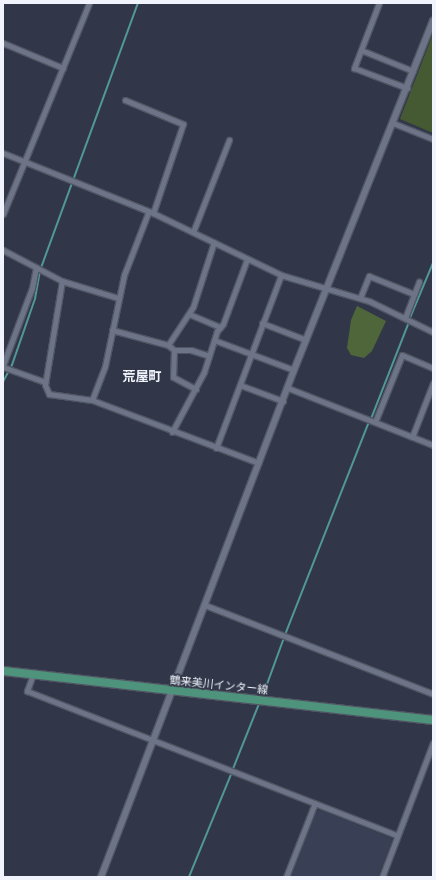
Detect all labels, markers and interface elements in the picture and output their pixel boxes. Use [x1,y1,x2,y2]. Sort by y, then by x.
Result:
district label: 荒屋町 [123,368,161,384]
street label: 鶴来美川インター線 [169,673,269,697]

